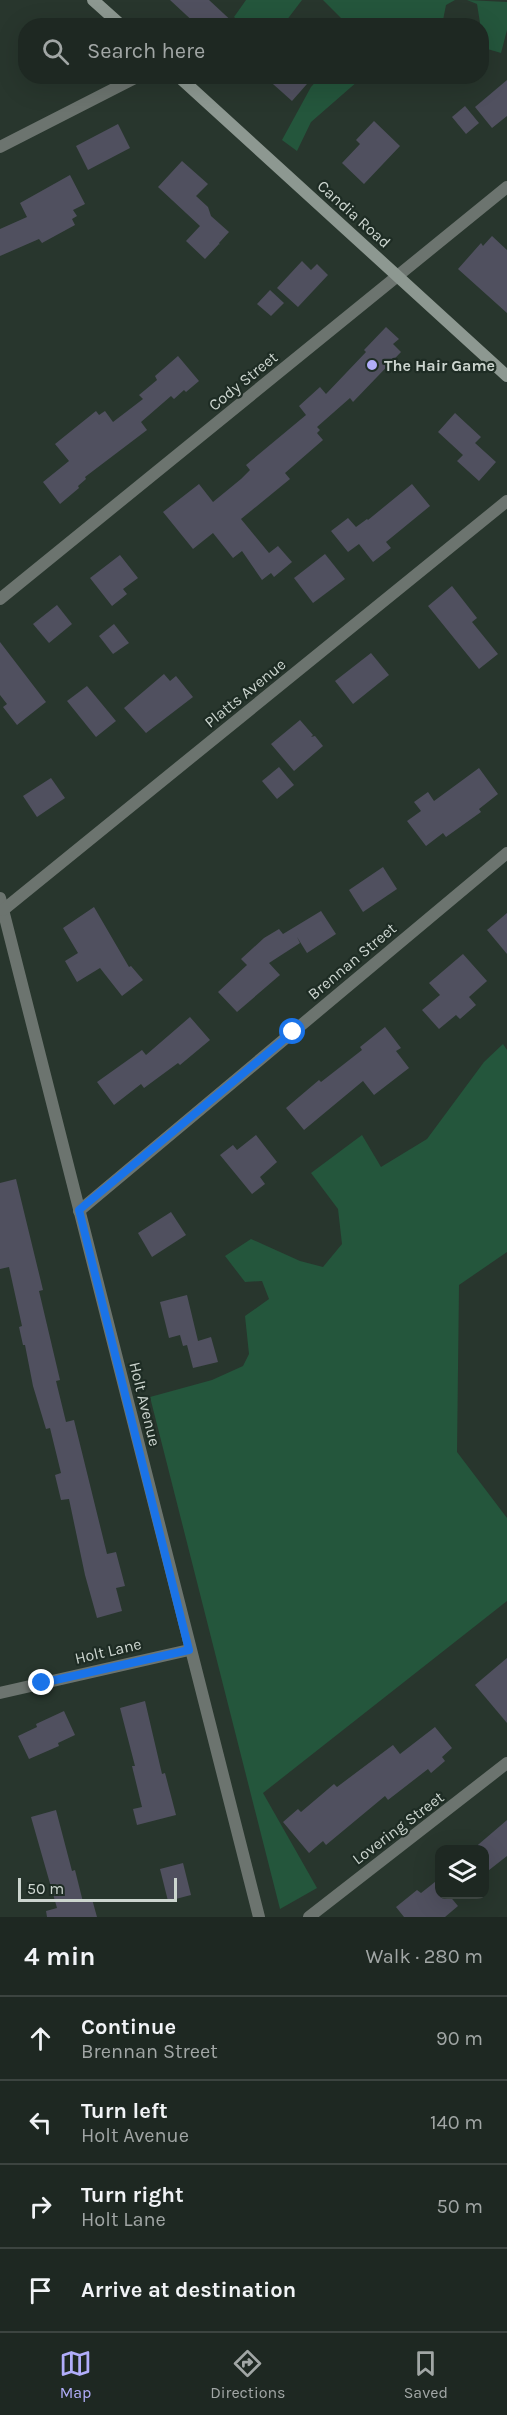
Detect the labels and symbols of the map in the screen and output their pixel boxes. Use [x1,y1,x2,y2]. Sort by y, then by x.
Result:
street label: Candia Road [313,176,395,252]
street label: Cody Street [205,347,281,415]
place label: The Hair Game [384,356,495,375]
marker: The Hair Game [365,358,379,372]
street label: Platts Avenue [201,654,289,732]
street label: Brennan Street [304,919,400,1003]
route start [279,1018,305,1044]
street label: Holt Avenue [125,1360,165,1448]
street label: Holt Lane [73,1634,143,1668]
route end [28,1669,54,1695]
street label: Lovering Street [349,1787,447,1869]
scale bar [18,1875,177,1902]

